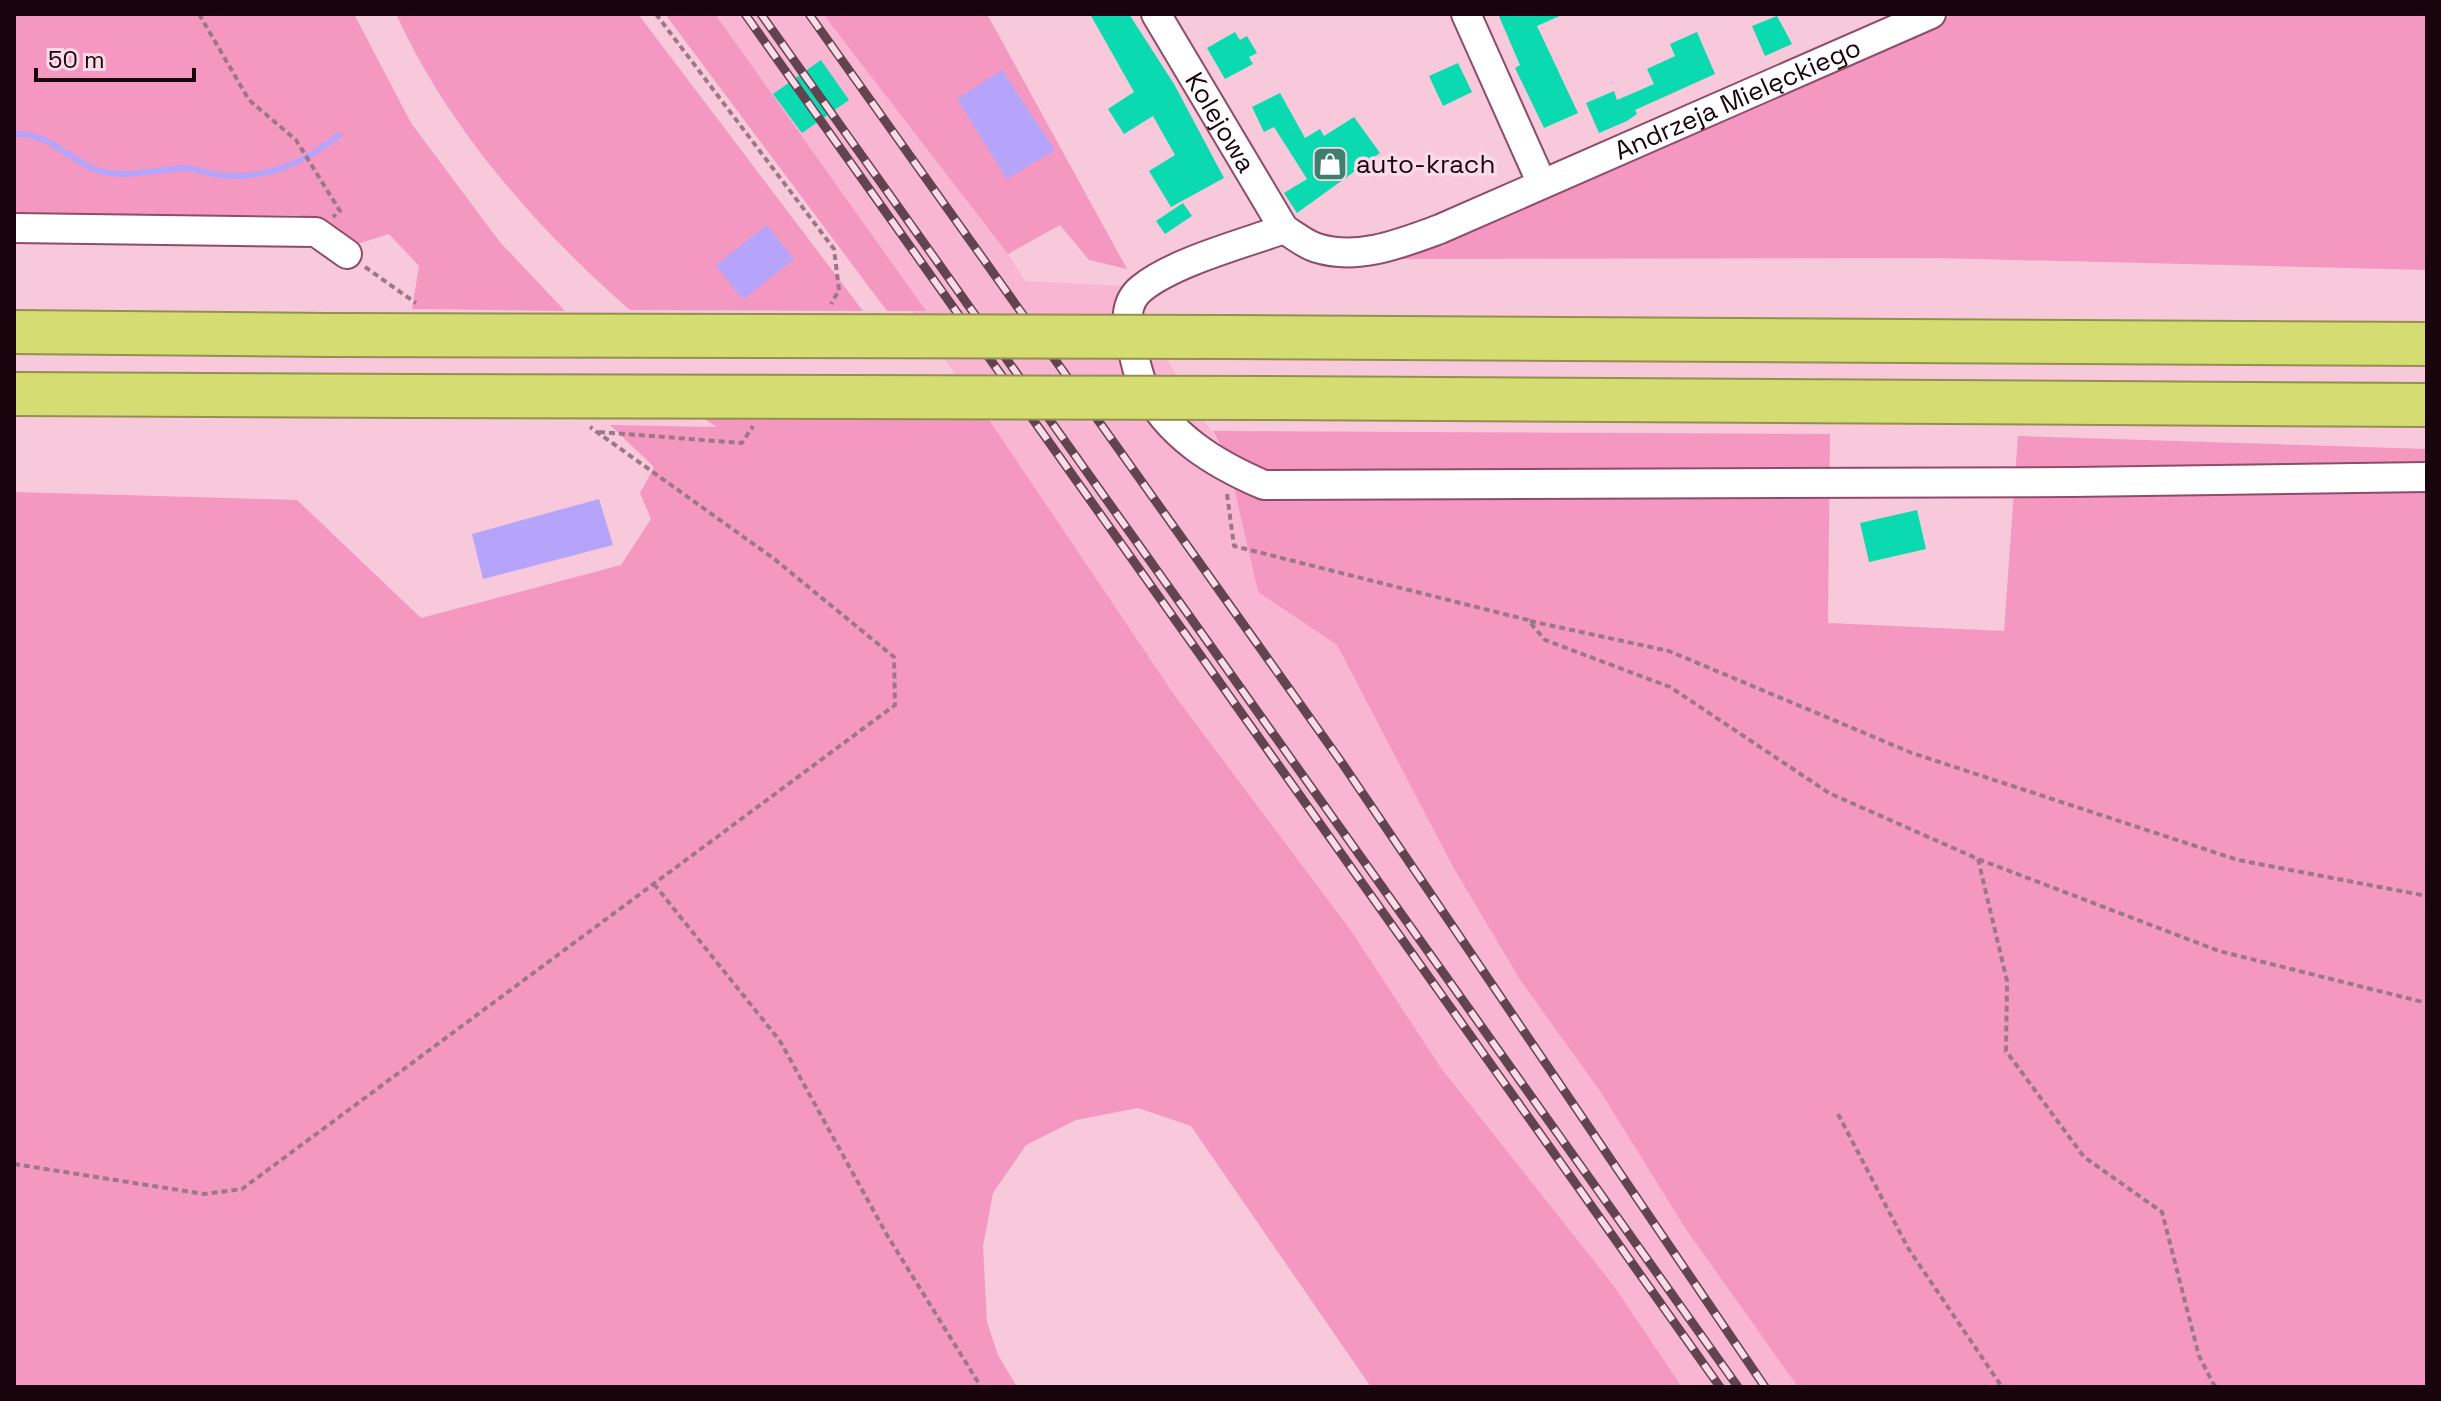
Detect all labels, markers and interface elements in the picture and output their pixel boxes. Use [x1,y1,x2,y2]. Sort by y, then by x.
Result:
street label: Andrzeja Mielęckiego [1609,30,1866,168]
scale bar [36,32,194,82]
text: 50 m [48,44,105,75]
street label: Kolejowa [1177,66,1263,179]
shop icon: auto-krach [1311,145,1349,183]
place label: auto-krach [1356,147,1495,181]

